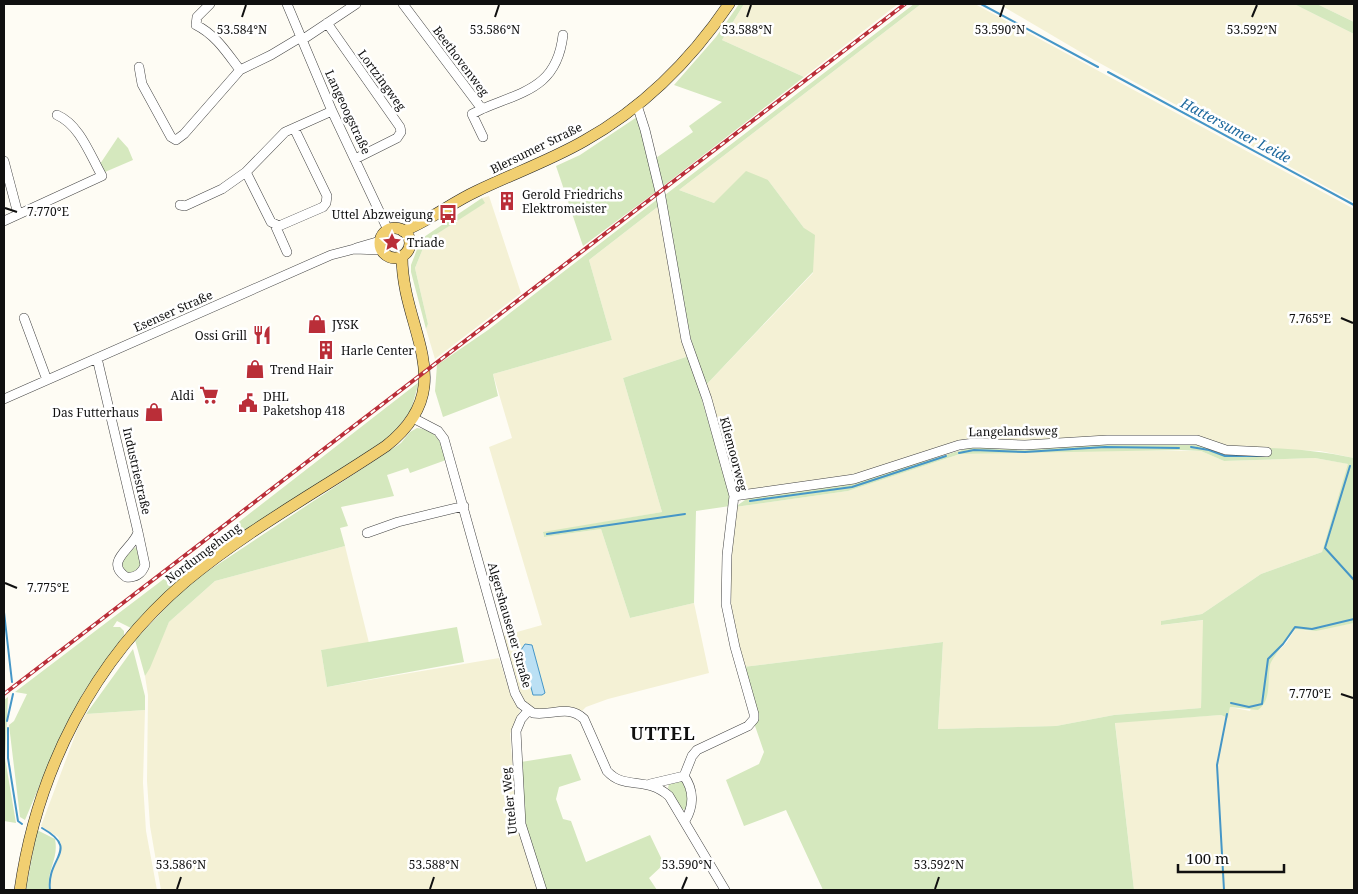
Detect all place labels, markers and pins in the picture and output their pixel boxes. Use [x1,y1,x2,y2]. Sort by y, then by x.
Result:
place label: Gerold Friedrichs Elektromeister [522,186,623,217]
building icon: Gerold Friedrichs Elektromeister [496,190,518,212]
bus stop icon: Uttel Abzweigung [437,203,459,225]
place label: Uttel Abzweigung [332,206,434,223]
place icon: Triade [381,231,403,253]
place label: Triade [407,234,444,251]
shop icon: JYSK [306,313,328,335]
place label: JYSK [331,316,359,333]
restaurant icon: Ossi Grill [251,324,273,346]
place label: Ossi Grill [195,327,247,344]
building icon: Harle Center [315,339,337,361]
place label: Harle Center [341,342,414,359]
shop icon: Trend Hair [244,358,266,380]
place label: Trend Hair [270,361,334,378]
supermarket icon: Aldi [198,384,220,406]
place label: Aldi [171,387,194,404]
place label: DHL Paketshop 418 [263,388,345,419]
public building icon: DHL Paketshop 418 [237,392,259,414]
shop icon: Das Futterhaus [143,401,165,423]
place label: Das Futterhaus [52,404,139,421]

